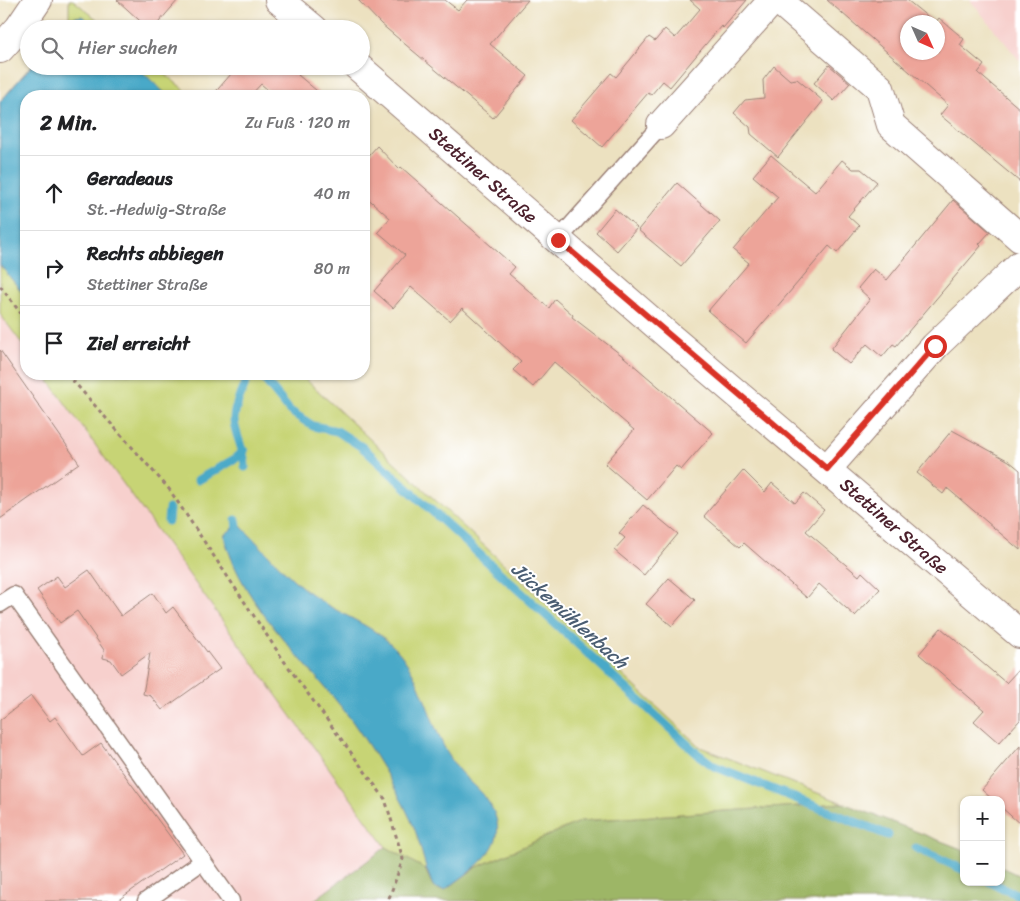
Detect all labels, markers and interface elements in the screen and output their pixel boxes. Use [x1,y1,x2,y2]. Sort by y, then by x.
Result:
north arrow [900,15,945,60]
search box [20,20,370,75]
text: Hier suchen [78,31,178,64]
icon: search [38,34,66,62]
text: 2 Min. [40,104,98,142]
text: Zu Fuß · 120 m [245,108,350,137]
street label: Stettiner Straße [421,118,545,232]
text: Geradeaus [87,162,173,195]
icon: ahead [40,179,68,207]
text: 40 m [313,179,350,208]
text: St.-Hedwig-Straße [87,195,226,224]
route end [547,229,570,252]
text: Rechts abbiegen [87,237,224,270]
icon: right [40,254,68,282]
text: 80 m [314,254,350,283]
text: Stettiner Straße [87,270,208,299]
text: Ziel erreicht [87,327,190,360]
icon: arrive [40,329,68,357]
route start [924,335,947,358]
street label: Stettiner Straße [832,469,956,583]
water label: Jückemühlenbach [504,554,637,679]
map controls [960,796,1005,886]
button: + [960,796,1005,841]
button: − [960,841,1005,886]

